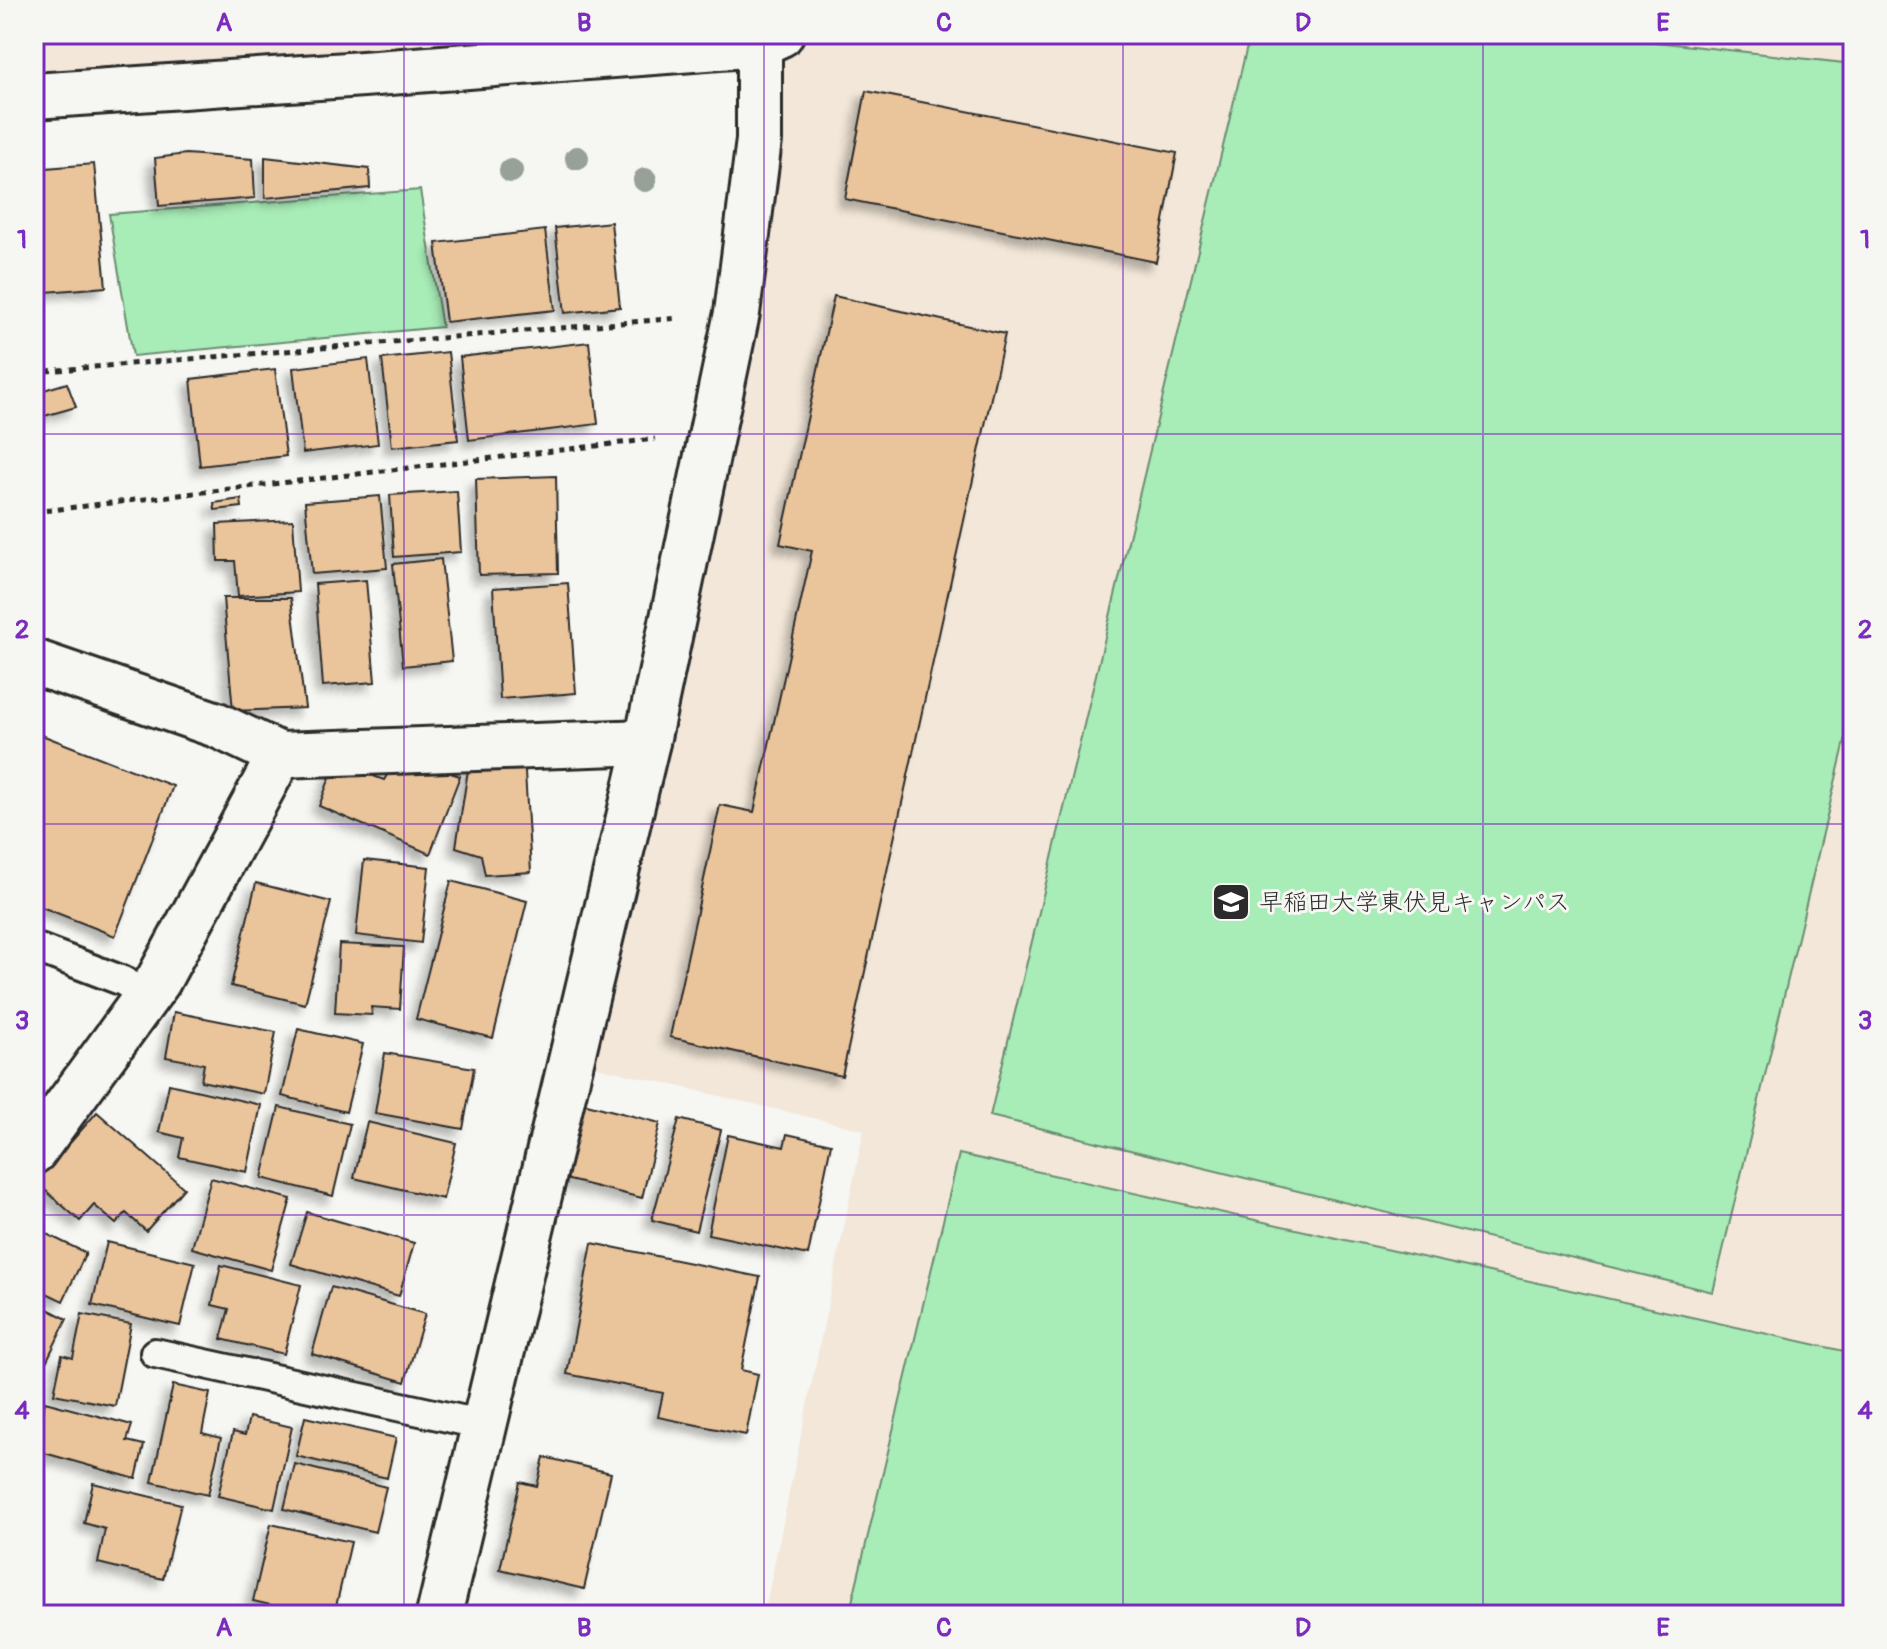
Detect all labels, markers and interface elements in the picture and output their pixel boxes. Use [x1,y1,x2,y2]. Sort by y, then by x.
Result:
text: A [216,7,233,39]
text: B [577,7,591,39]
text: C [936,7,952,39]
text: D [1295,7,1311,39]
text: E [1656,7,1670,39]
text: 1 [17,224,27,256]
text: 1 [1860,224,1870,256]
text: 2 [15,614,29,646]
text: 2 [1858,614,1872,646]
school or university icon: 早稲田大学東伏見キャンパス [1210,881,1252,923]
place label: 早稲田大学東伏見キャンパス [1259,888,1570,917]
text: 3 [15,1005,29,1037]
text: 3 [1858,1005,1872,1037]
text: 4 [14,1395,30,1427]
text: 4 [1857,1395,1873,1427]
text: A [216,1612,233,1644]
text: B [577,1612,591,1644]
text: C [936,1612,952,1644]
text: D [1295,1612,1311,1644]
text: E [1656,1612,1670,1644]

